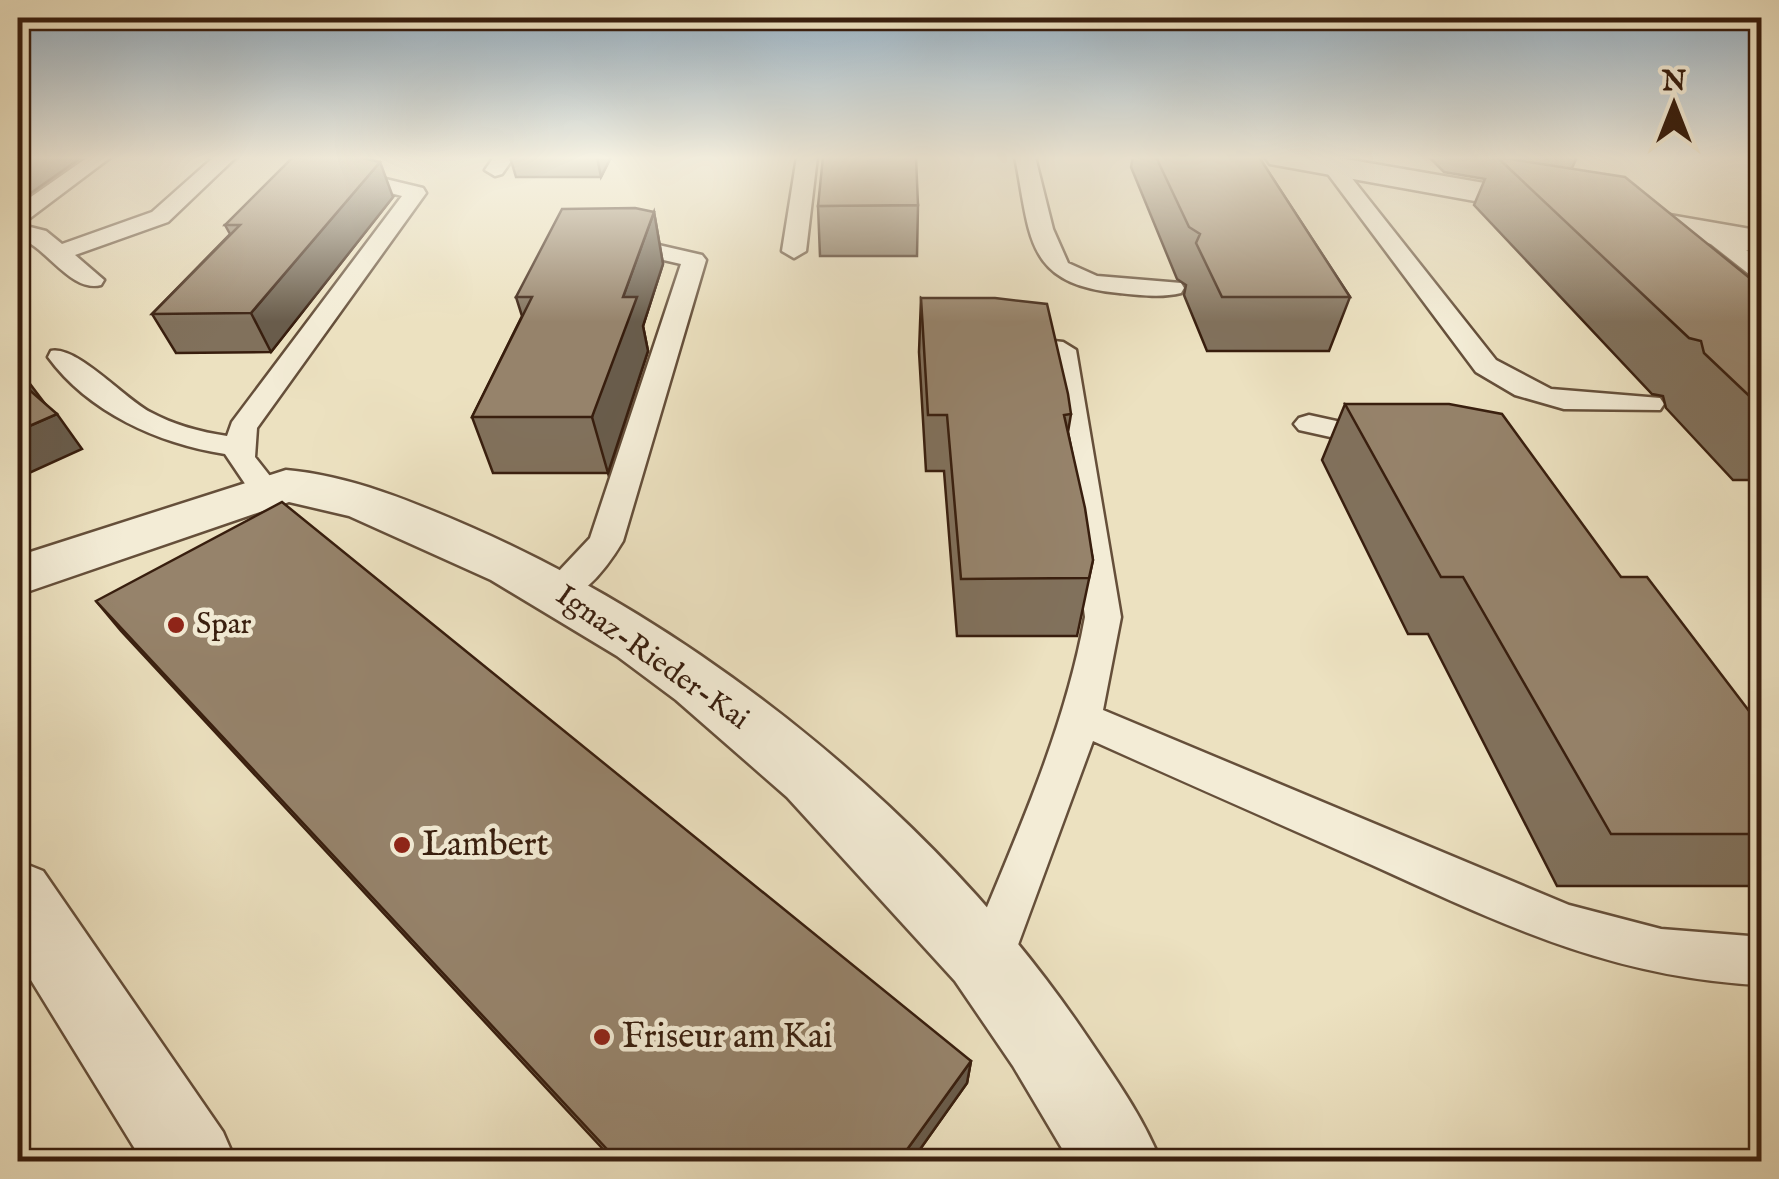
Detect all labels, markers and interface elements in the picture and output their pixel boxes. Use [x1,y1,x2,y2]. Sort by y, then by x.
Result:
north arrow [1624,55,1724,155]
text: N [1661,65,1686,100]
street label: Ignaz-Rieder-Kai [548,577,756,739]
place label: Spar [196,606,252,644]
marker: Spar [165,614,187,636]
place label: Lambert [422,823,549,868]
marker: Lambert [391,834,413,856]
place label: Friseur am Kai [622,1015,833,1060]
marker: Friseur am Kai [591,1026,613,1048]

